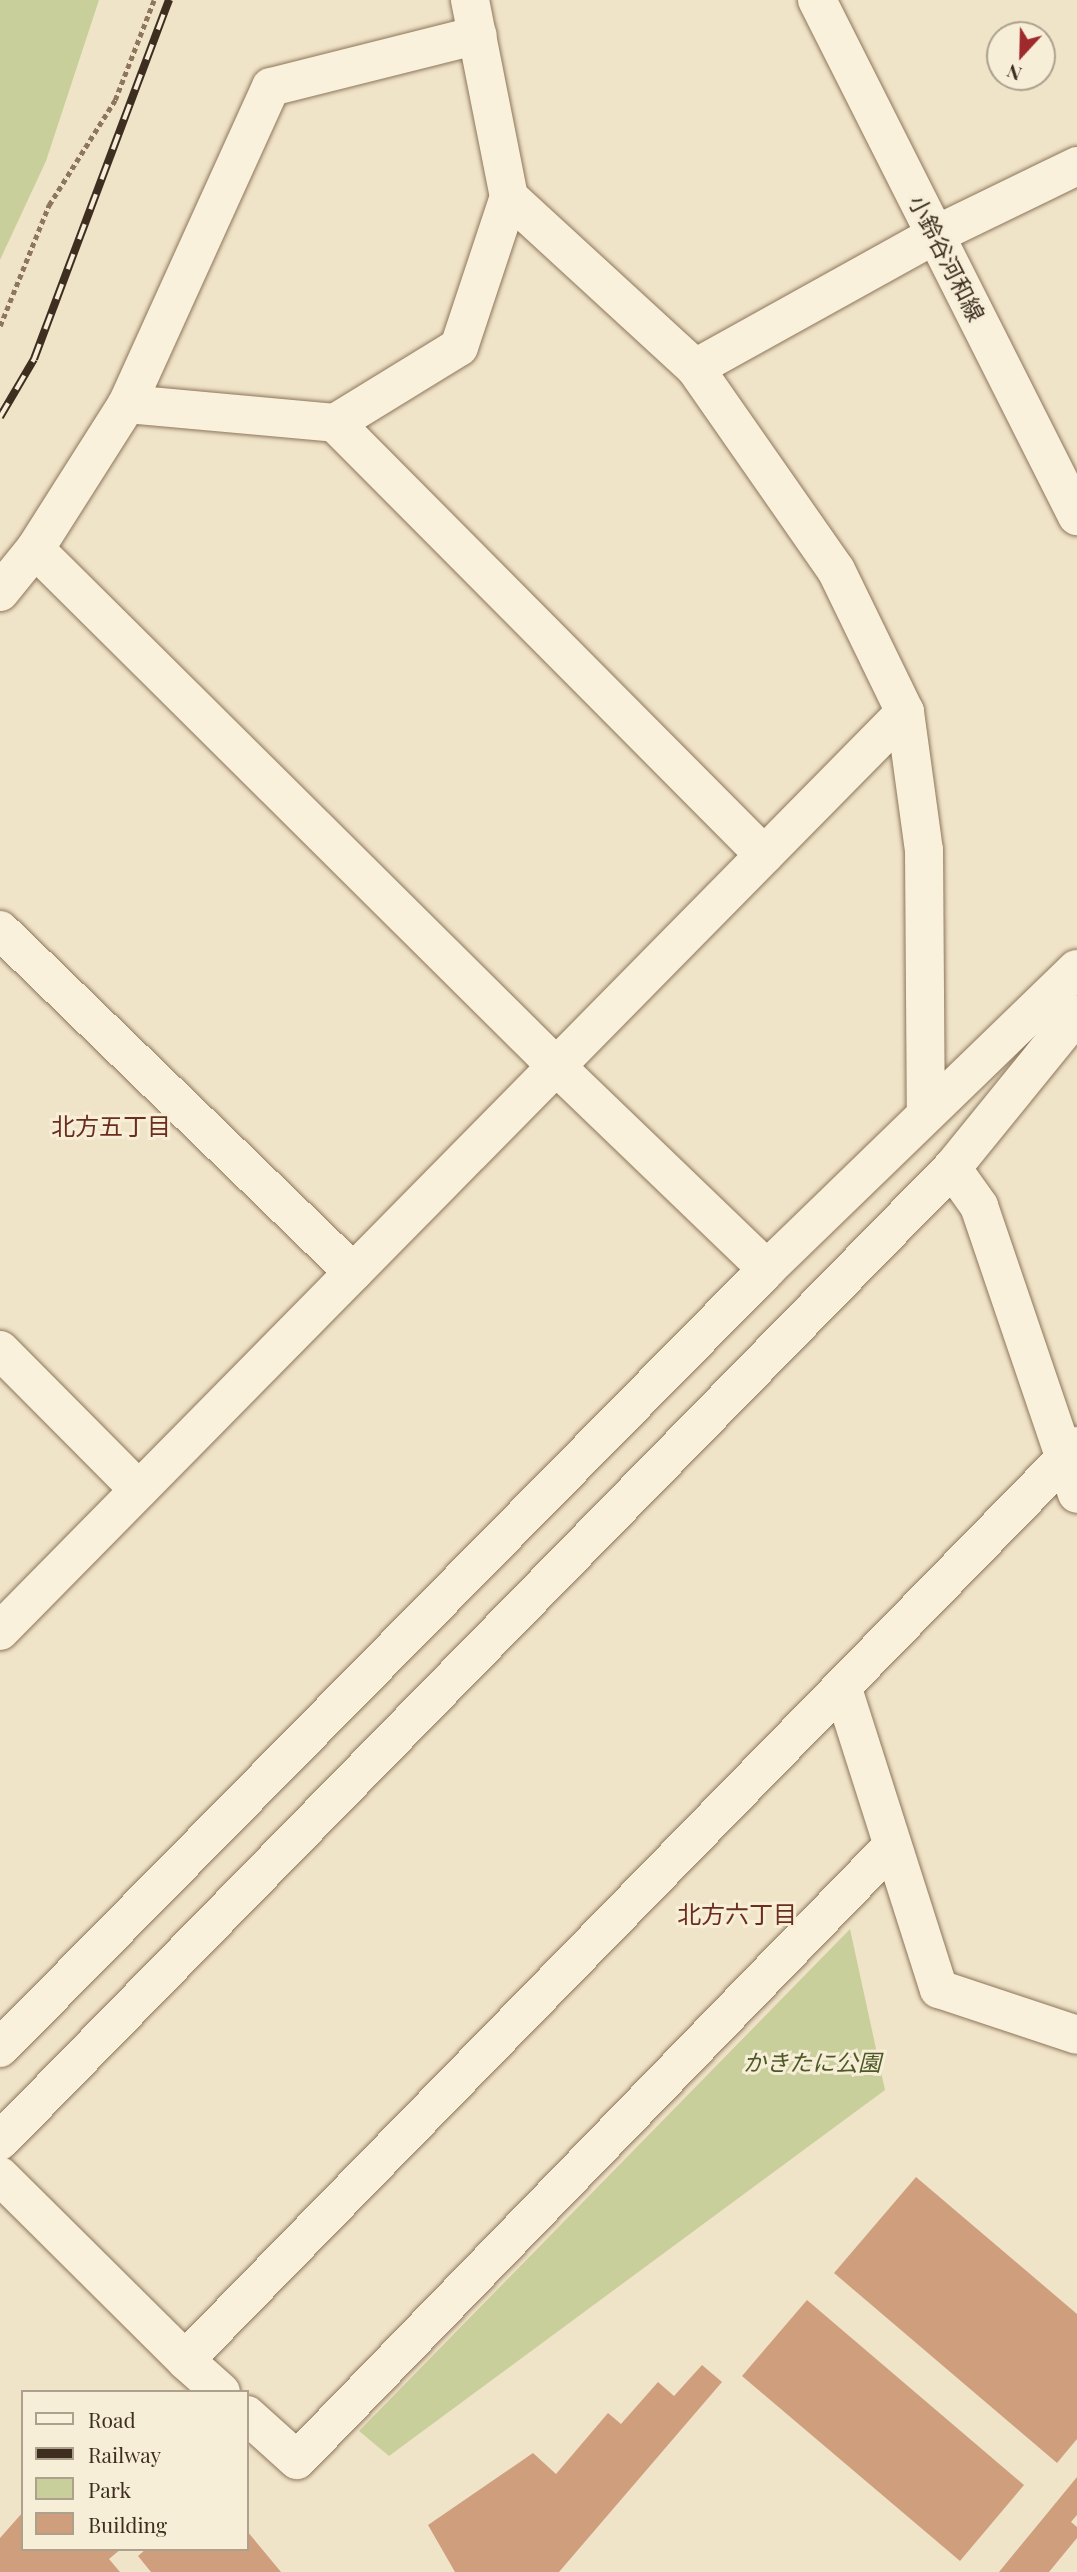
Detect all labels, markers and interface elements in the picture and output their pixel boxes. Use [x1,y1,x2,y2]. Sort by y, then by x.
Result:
north arrow [986,21,1056,91]
text: N [1003,59,1025,88]
street label: 小鈴谷河和線 [903,190,991,326]
district label: 北方五丁目 [51,1112,171,1140]
district label: 北方六丁目 [677,1900,797,1928]
park label: かきたに公園 [743,2048,881,2076]
legend [21,2390,248,2551]
text: Road [88,2405,136,2433]
text: Railway [88,2440,161,2468]
text: Park [88,2475,131,2503]
text: Building [88,2510,167,2538]

